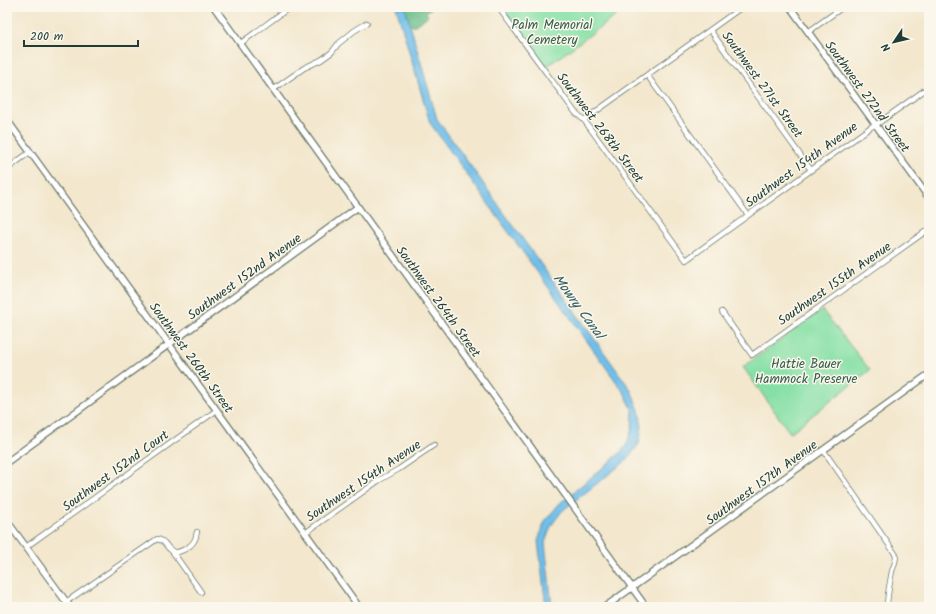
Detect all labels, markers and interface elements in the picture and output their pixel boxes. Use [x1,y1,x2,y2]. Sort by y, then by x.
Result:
park label: Palm Memorial Cemetery [512,15,592,51]
scale bar [24,22,138,48]
north arrow [874,22,914,62]
text: 200 m [30,27,64,46]
street label: Southwest 271st Street [716,27,808,144]
street label: Southwest 272nd Street [819,36,915,158]
text: N [877,39,896,55]
street label: Southwest 268th Street [551,68,649,189]
street label: Southwest 154th Avenue [741,117,863,213]
street label: Southwest 152nd Avenue [183,228,307,326]
street label: Southwest 155th Avenue [774,237,896,332]
street label: Southwest 264th Street [390,242,486,363]
water label: Mowry Canal [547,269,611,346]
street label: Southwest 260th Street [143,298,239,419]
park label: Hattie Bauer Hammock Preserve [755,354,858,390]
street label: Southwest 152nd Court [58,425,175,517]
street label: Southwest 154th Avenue [302,435,426,528]
street label: Southwest 157th Avenue [702,435,822,531]

